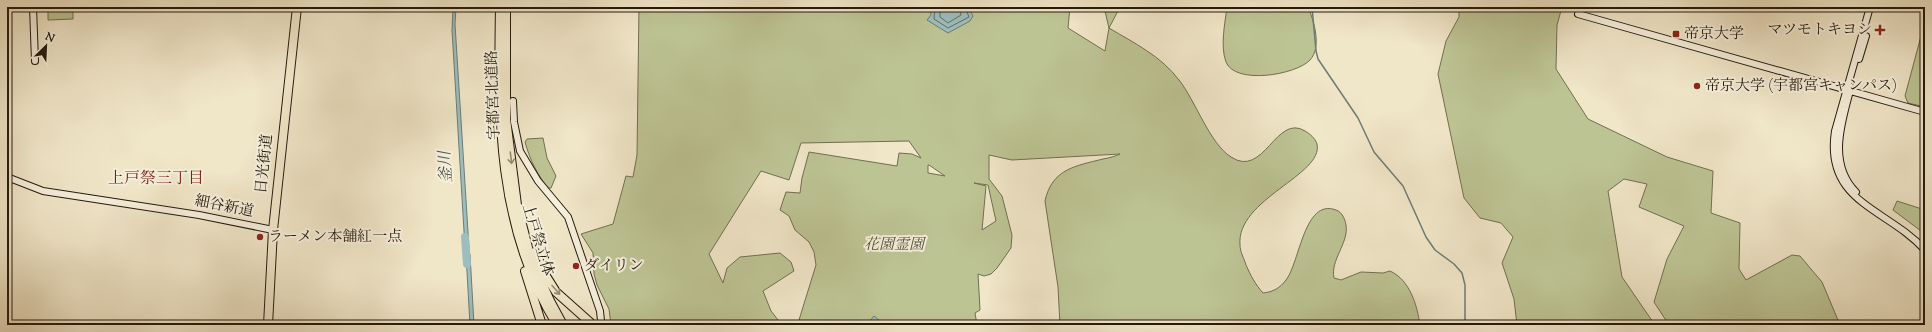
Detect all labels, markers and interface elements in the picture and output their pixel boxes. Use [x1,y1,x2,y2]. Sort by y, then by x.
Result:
place label: マツモトキヨシ [1767,20,1872,41]
place label: 帝京大学 [1684,24,1744,45]
marker: マツモトキヨシ [1875,25,1885,35]
north arrow [26,26,66,66]
text: N [41,28,57,47]
marker: 帝京大学 [1671,29,1681,39]
street label: 宇都宮北道路 [482,50,506,140]
place label: 帝京大学 (宇都宮キャンパス) [1705,76,1897,97]
marker: 帝京大学 (宇都宮キャンパス) [1692,81,1702,91]
street label: 日光街道 [251,133,279,195]
water label: 釜川 [434,148,460,184]
one-way arrow [507,151,515,164]
district label: 上戸祭三丁目 [108,168,204,191]
street label: 細谷新道 [193,191,255,223]
street label: 上戸祭立体 [516,201,558,279]
place label: ラーメン本舗紅一点 [268,227,402,248]
marker: ラーメン本舗紅一点 [255,232,265,242]
park label: 花園霊園 [864,235,927,256]
place label: ダイリン [584,256,644,277]
marker: ダイリン [571,261,581,271]
one-way arrow [551,285,560,295]

